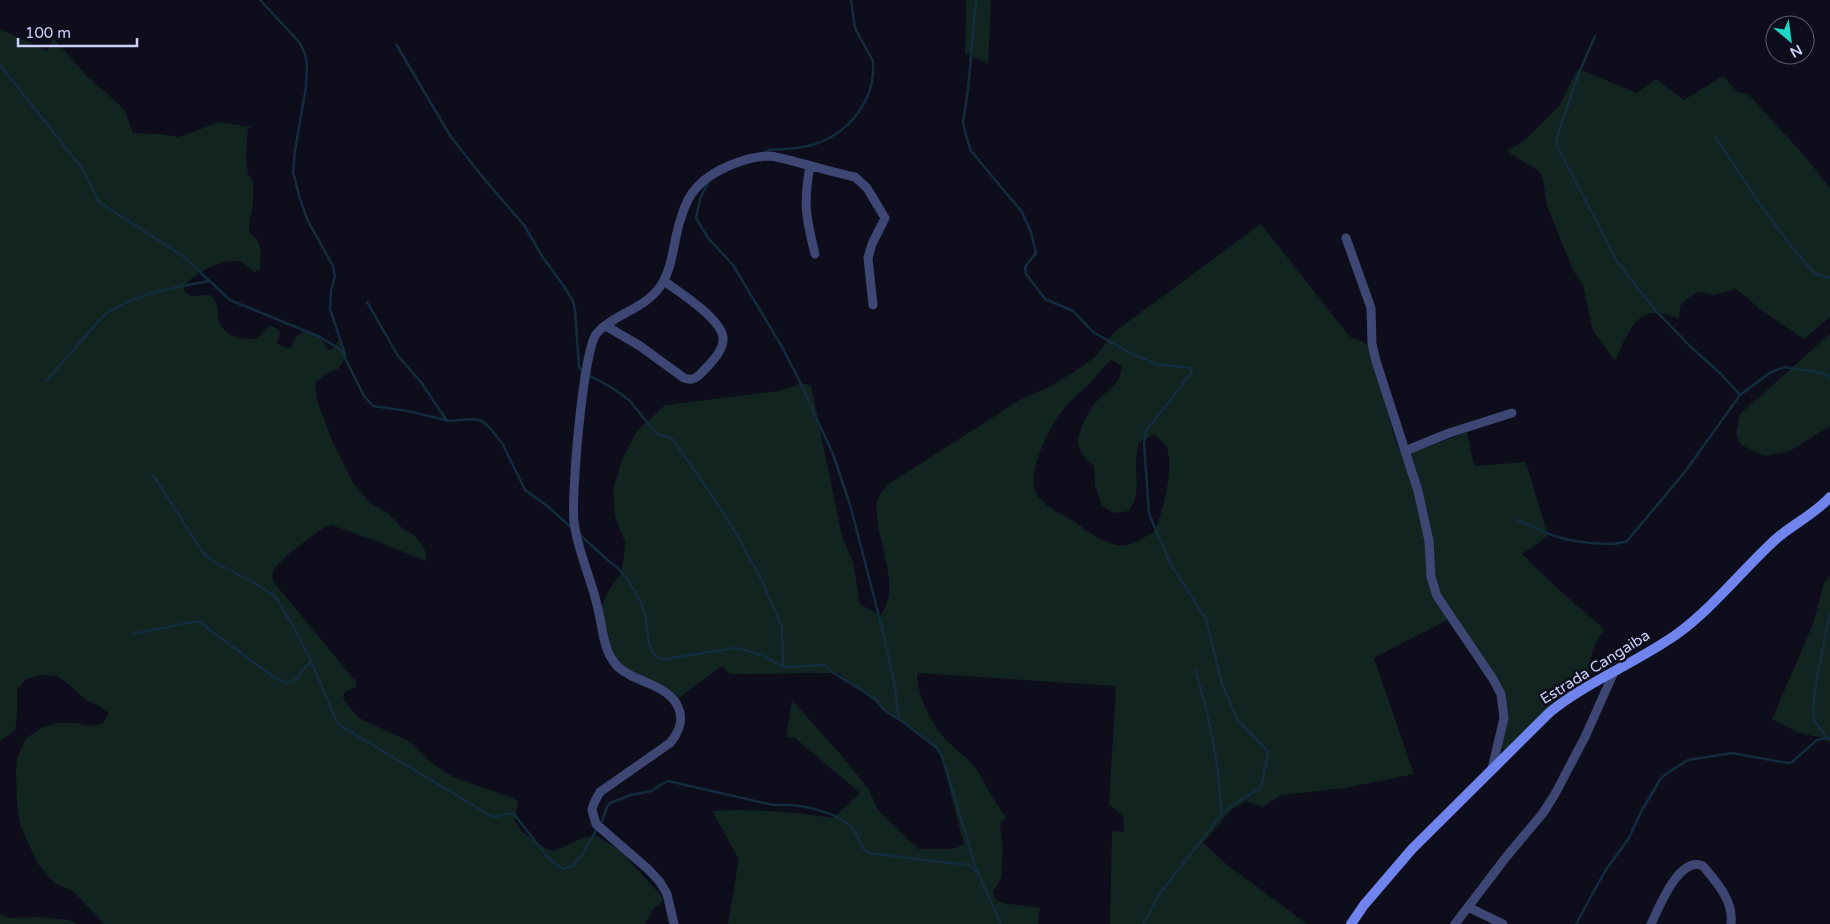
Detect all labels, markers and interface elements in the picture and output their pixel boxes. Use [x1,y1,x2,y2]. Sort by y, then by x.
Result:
scale bar [18,15,136,47]
north arrow [1765,15,1815,65]
text: 100 m [25,24,71,42]
text: N [1787,41,1805,61]
street label: Estrada Cangaiba [1537,626,1653,708]

